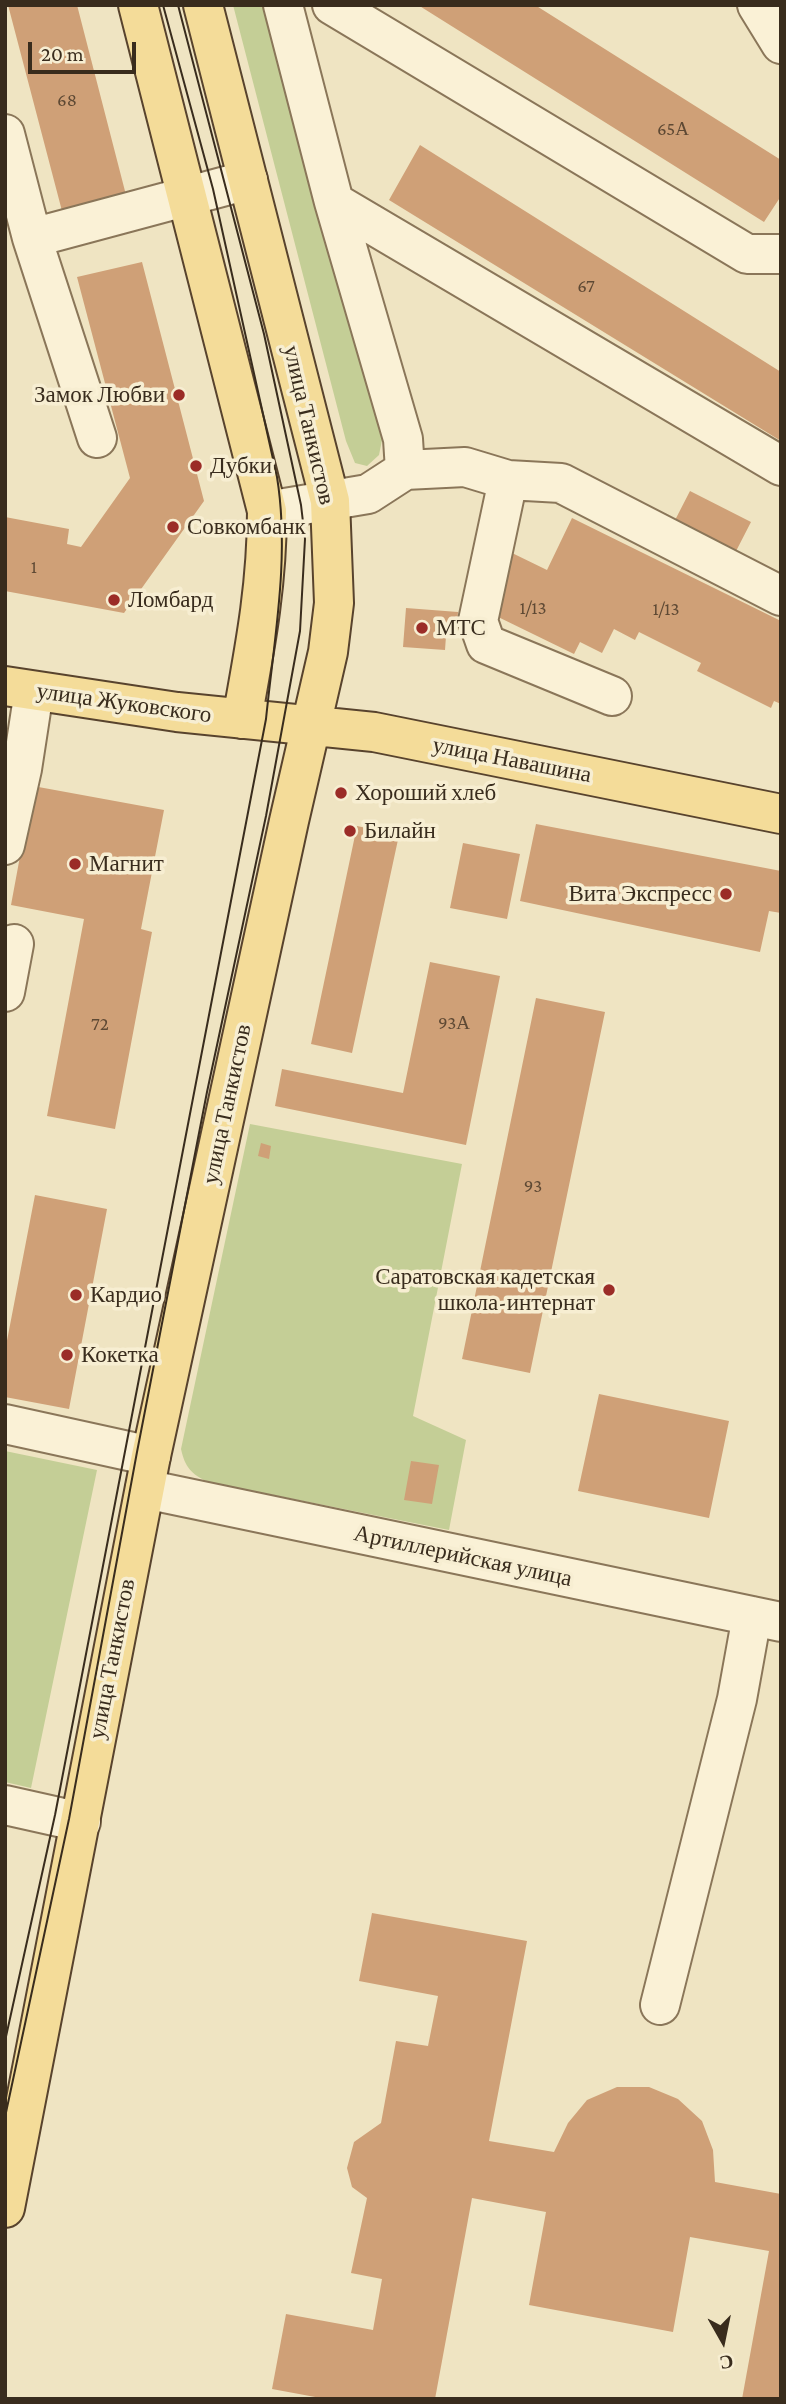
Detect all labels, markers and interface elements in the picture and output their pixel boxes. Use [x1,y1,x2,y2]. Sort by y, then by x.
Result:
scale bar [32,28,140,72]
text: 20 m [41,42,84,66]
house number: 68 [57,89,77,111]
house number: 65А [657,118,689,140]
house number: 67 [577,275,595,297]
street label: улица Танкистов [277,343,341,507]
place label: Замок Любви [34,381,165,409]
marker: Замок Любви [171,387,187,403]
place label: Дубки [210,452,272,480]
marker: Дубки [188,458,204,474]
place label: Совкомбанк [187,513,306,541]
marker: Совкомбанк [165,519,181,535]
house number: 1 [31,556,37,578]
place label: Ломбард [128,586,213,614]
marker: Ломбард [106,592,122,608]
house number: 1/13 [519,597,547,619]
house number: 1/13 [652,598,680,620]
place label: МТС [436,614,486,642]
marker: МТС [414,620,430,636]
street label: улица Жуковского [35,677,213,729]
street label: улица Навашина [430,731,594,789]
place label: Хороший хлеб [355,779,496,807]
marker: Хороший хлеб [333,785,349,801]
place label: Билайн [364,817,436,845]
marker: Билайн [342,823,358,839]
place label: Магнит [89,850,164,878]
marker: Магнит [67,856,83,872]
place label: Вита Экспресс [568,880,712,908]
marker: Вита Экспресс [718,886,734,902]
house number: 93А [438,1012,470,1034]
house number: 72 [91,1013,109,1035]
street label: улица Танкистов [197,1021,257,1187]
house number: 93 [524,1175,542,1197]
place label: Саратовская кадетская школа-интернат [375,1263,595,1317]
place label: Кардио [90,1281,162,1309]
marker: Саратовская кадетская школа-интернат [601,1282,617,1298]
marker: Кардио [68,1287,84,1303]
place label: Кокетка [81,1341,159,1369]
marker: Кокетка [59,1347,75,1363]
street label: Артиллерийская улица [351,1519,575,1593]
street label: улица Танкистов [83,1576,141,1742]
north arrow [688,2306,758,2376]
text: С [718,2351,735,2374]

